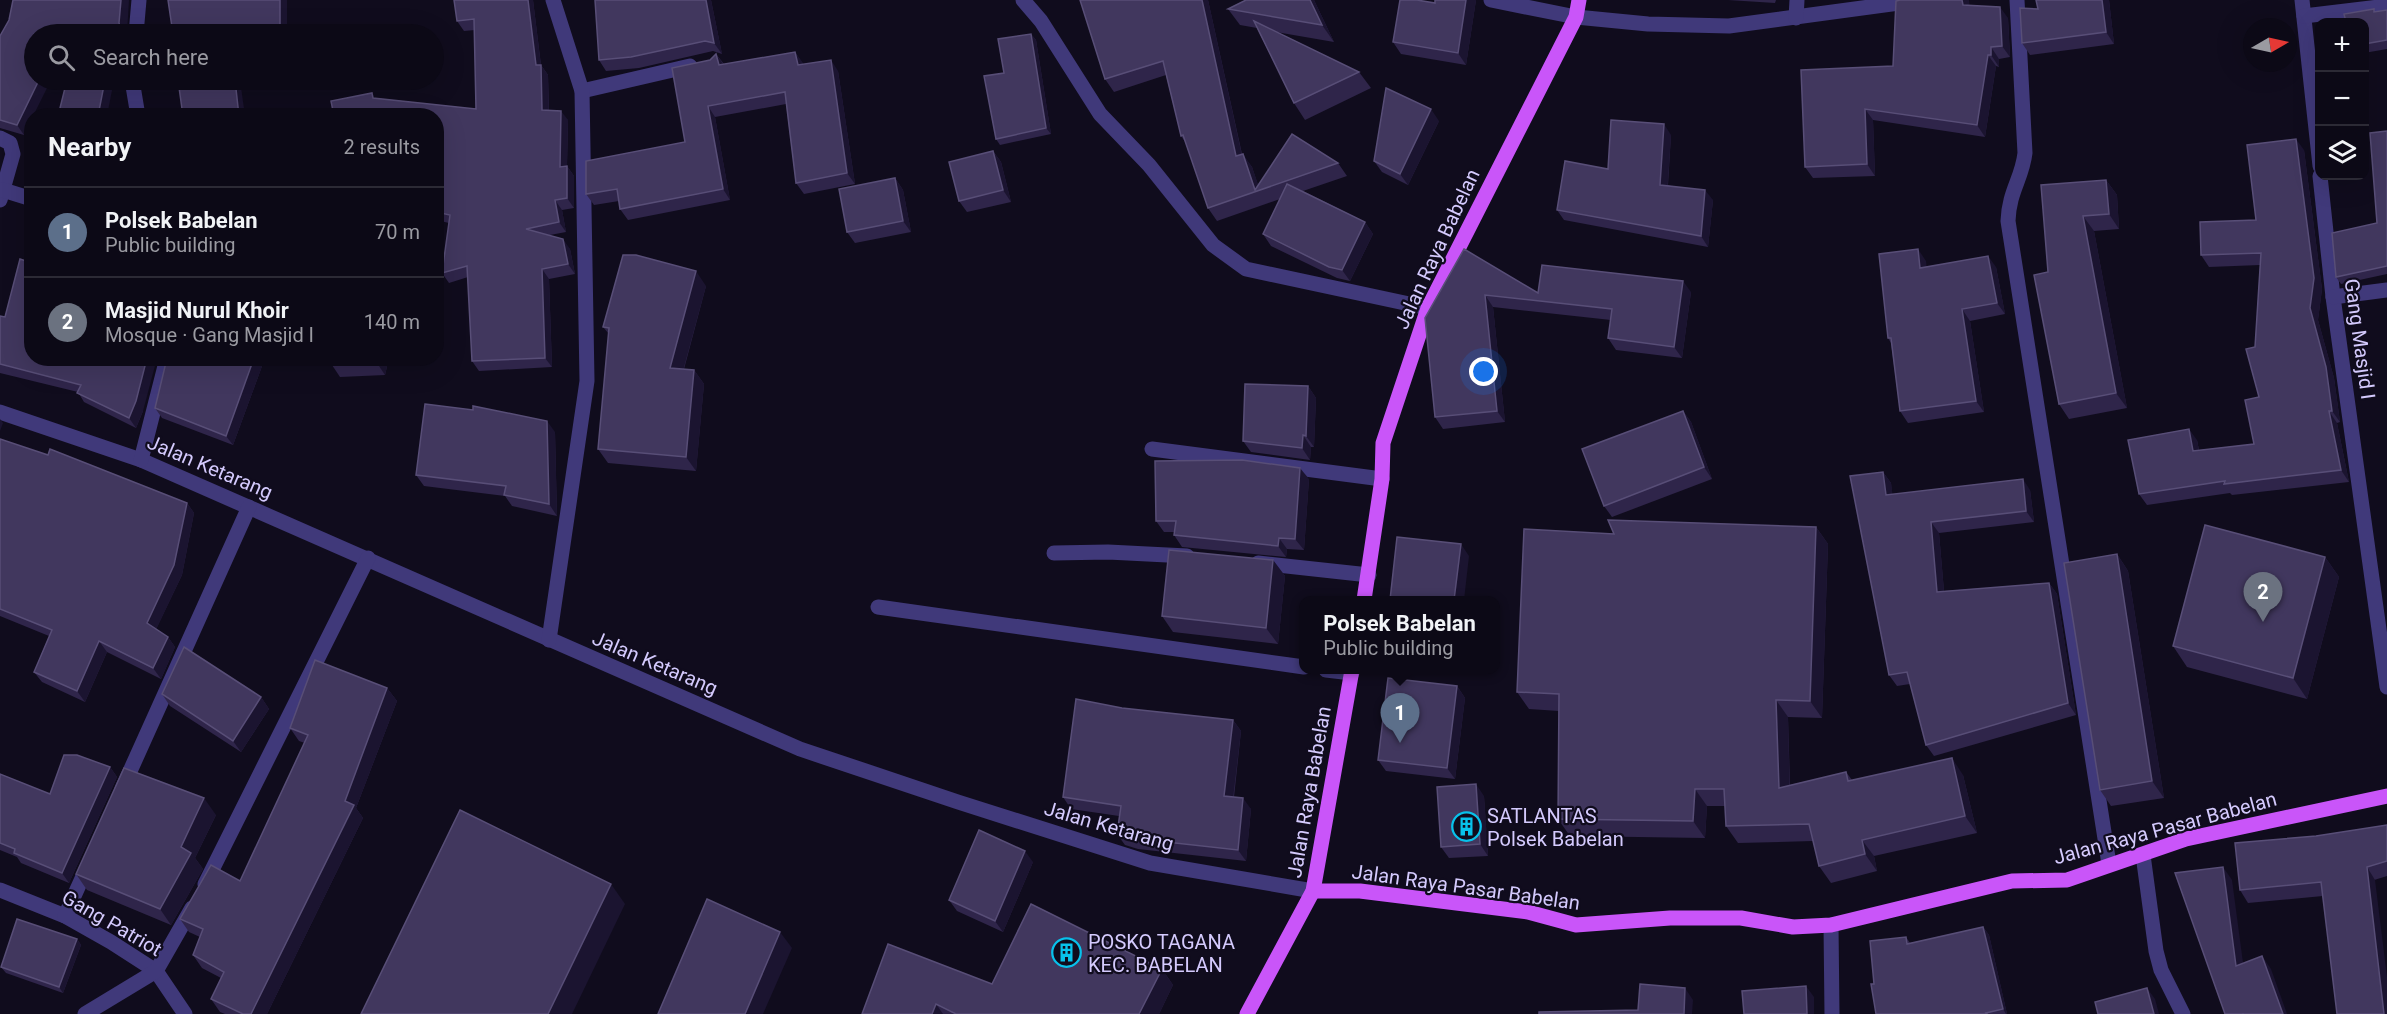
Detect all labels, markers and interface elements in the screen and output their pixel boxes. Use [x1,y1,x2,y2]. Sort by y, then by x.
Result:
north arrow [2243,18,2297,72]
map controls [2315,18,2369,180]
button: + [2315,18,2369,72]
search box [24,24,444,90]
icon: search [45,41,78,74]
text: Search here [93,45,209,70]
button: − [2315,72,2369,126]
button: layers [2315,126,2369,180]
text: Nearby [48,132,131,162]
text: 2 results [344,135,420,159]
street label: Jalan Raya Babelan [1389,165,1485,333]
text: Polsek Babelan [105,208,258,233]
text: 1 [62,220,73,244]
text: 70 m [375,220,420,244]
text: Public building [105,233,235,257]
street label: Gang Masjid I [2340,277,2380,401]
text: Masjid Nurul Khoir [105,298,289,323]
text: 2 [62,310,73,334]
text: 140 m [364,310,420,334]
text: Mosque · Gang Masjid I [105,323,314,347]
your location [1469,357,1498,386]
street label: Jalan Ketarang [144,430,276,504]
pin: 2 [2244,572,2282,622]
popup [1299,596,1500,674]
text: Polsek Babelan [1323,611,1476,636]
street label: Jalan Ketarang [589,626,721,700]
text: Public building [1323,636,1454,660]
pin: 1 [1380,694,1420,743]
street label: Jalan Raya Babelan [1282,704,1336,880]
street label: Jalan Raya Pasar Babelan [2051,787,2279,869]
street label: Jalan Ketarang [1042,796,1176,856]
place label: SATLANTAS Polsek Babelan [1487,804,1624,851]
building icon: SATLANTAS Polsek Babelan [1450,811,1482,843]
street label: Jalan Raya Pasar Babelan [1350,859,1582,915]
street label: Gang Patriot [58,885,166,961]
place label: POSKO TAGANA KEC. BABELAN [1088,930,1235,977]
building icon: POSKO TAGANA KEC. BABELAN [1051,937,1083,969]

